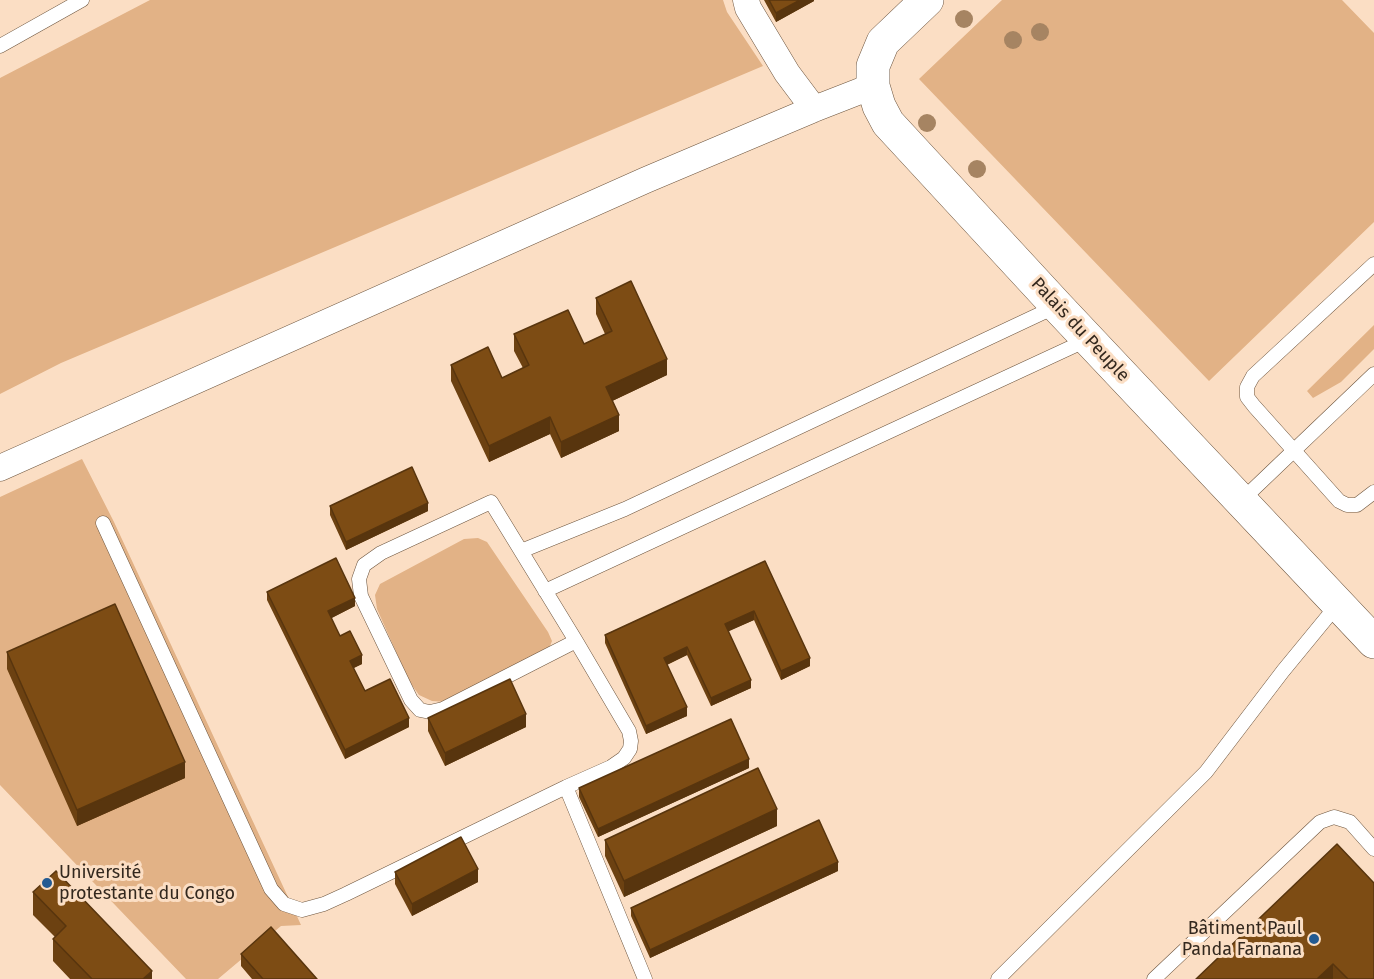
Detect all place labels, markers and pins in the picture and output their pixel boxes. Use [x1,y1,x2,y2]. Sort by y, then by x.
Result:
place label: Université protestante du Congo [59,862,235,904]
marker: Université protestante du Congo [40,876,54,890]
place label: Bâtiment Paul Panda Farnana [1182,918,1302,960]
marker: Bâtiment Paul Panda Farnana [1307,932,1321,946]

